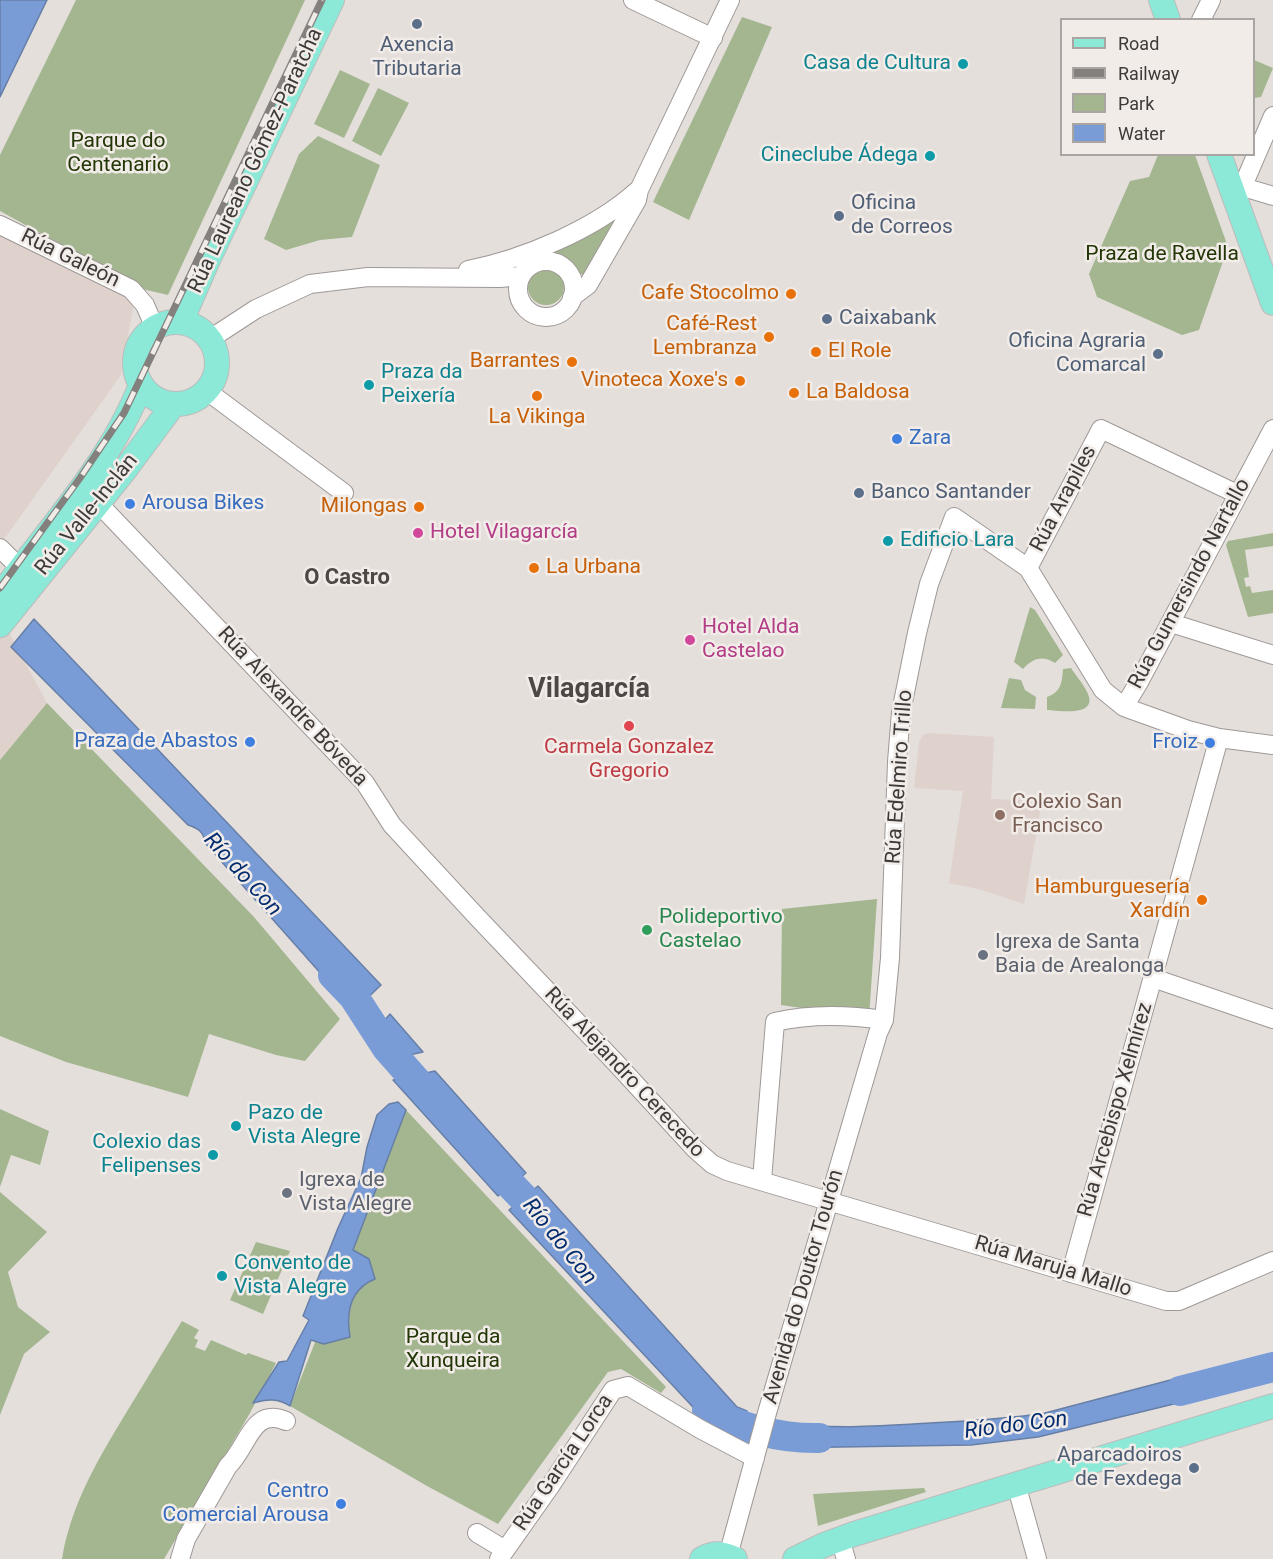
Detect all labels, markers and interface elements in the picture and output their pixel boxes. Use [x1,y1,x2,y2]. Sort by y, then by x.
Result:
marker: Axencia Tributaria [410,17,424,31]
legend [1060,18,1255,156]
street label: Rúa Laureano Gómez-Paratcha [183,25,329,297]
place label: Axencia Tributaria [372,33,462,83]
text: Road [1118,33,1159,54]
place label: Casa de Cultura [803,51,951,77]
marker: Casa de Cultura [956,57,970,71]
text: Railway [1118,63,1179,84]
text: Park [1118,93,1154,114]
text: Water [1118,123,1165,144]
park label: Parque do Centenario [67,129,169,179]
place label: Cineclube Ádega [761,143,918,169]
marker: Cineclube Ádega [923,149,937,163]
place label: Oficina de Correos [851,191,953,241]
marker: Oficina de Correos [832,209,846,223]
street label: Rúa Galeón [17,224,123,294]
park label: Praza de Ravella [1085,242,1239,268]
place label: Cafe Stocolmo [641,281,779,307]
marker: Cafe Stocolmo [784,287,798,301]
place label: Caixabank [839,306,936,332]
place label: Café-Rest Lembranza [653,312,757,362]
marker: Caixabank [820,312,834,326]
place label: Oficina Agraria Comarcal [1008,329,1146,379]
marker: Café-Rest Lembranza [762,330,776,344]
place label: El Role [828,339,891,365]
marker: El Role [809,345,823,359]
marker: Oficina Agraria Comarcal [1151,347,1165,361]
place label: Barrantes [470,349,560,375]
marker: Barrantes [565,355,579,369]
place label: Praza da Peixería [381,360,463,410]
place label: Vinoteca Xoxe's [581,368,728,394]
marker: Vinoteca Xoxe's [733,374,747,388]
marker: Praza da Peixería [362,378,376,392]
place label: La Baldosa [806,380,910,406]
marker: La Baldosa [787,386,801,400]
marker: La Vikinga [530,389,544,403]
place label: La Vikinga [489,405,585,431]
place label: Zara [909,426,951,452]
marker: Zara [890,432,904,446]
street label: Rúa Arapiles [1025,441,1103,557]
street label: Rúa Valle-Inclán [30,449,144,581]
street label: Rúa Gumersindo Nartallo [1124,474,1256,694]
place label: Banco Santander [871,480,1031,506]
marker: Banco Santander [852,486,866,500]
place label: Arousa Bikes [142,491,264,517]
place label: Milongas [321,494,407,520]
marker: Arousa Bikes [123,497,137,511]
marker: Milongas [412,500,426,514]
place label: Hotel Vilagarcía [430,520,578,546]
marker: Hotel Vilagarcía [411,526,425,540]
place label: Edificio Lara [900,528,1014,554]
marker: Edificio Lara [881,534,895,548]
place label: La Urbana [546,555,641,581]
marker: La Urbana [527,561,541,575]
district label: O Castro [304,565,390,591]
place label: Hotel Alda Castelao [702,615,799,665]
street label: Rúa Alexandre Bóveda [212,622,372,792]
marker: Hotel Alda Castelao [683,633,697,647]
district label: Vilagarcía [528,674,650,706]
street label: Rúa Edelmiro Trillo [881,689,919,865]
marker: Carmela Gonzalez Gregorio [622,719,636,733]
place label: Praza de Abastos [74,729,238,755]
place label: Froiz [1152,730,1198,756]
marker: Praza de Abastos [243,735,257,749]
place label: Carmela Gonzalez Gregorio [544,735,714,785]
marker: Froiz [1203,736,1217,750]
place label: Colexio San Francisco [1012,790,1122,840]
marker: Colexio San Francisco [993,808,1007,822]
water label: Río do Con [198,828,286,922]
place label: Hamburguesería Xardín [1035,875,1190,925]
marker: Hamburguesería Xardín [1195,893,1209,907]
place label: Polideportivo Castelao [659,905,783,955]
marker: Polideportivo Castelao [640,923,654,937]
place label: Igrexa de Santa Baia de Arealonga [995,930,1165,980]
marker: Igrexa de Santa Baia de Arealonga [976,948,990,962]
street label: Rúa Alejandro Cerecedo [538,983,710,1163]
street label: Rúa Arcebispo Xelmírez [1073,1000,1159,1220]
place label: Pazo de Vista Alegre [248,1101,361,1151]
marker: Pazo de Vista Alegre [229,1119,243,1133]
place label: Colexio das Felipenses [92,1130,201,1180]
marker: Colexio das Felipenses [206,1148,220,1162]
street label: Avenida do Doutor Tourón [758,1167,850,1407]
place label: Igrexa de Vista Alegre [299,1168,412,1218]
marker: Igrexa de Vista Alegre [280,1186,294,1200]
water label: Río do Con [516,1193,602,1291]
street label: Rúa Maruja Mallo [971,1231,1135,1303]
place label: Convento de Vista Alegre [234,1251,351,1301]
marker: Convento de Vista Alegre [215,1269,229,1283]
park label: Parque da Xunqueira [406,1325,500,1375]
street label: Rúa García Lorca [509,1390,619,1536]
water label: Río do Con [963,1407,1069,1445]
place label: Aparcadoiros de Fexdega [1057,1443,1182,1493]
marker: Aparcadoiros de Fexdega [1187,1461,1201,1475]
place label: Centro Comercial Arousa [163,1479,329,1529]
marker: Centro Comercial Arousa [334,1497,348,1511]

